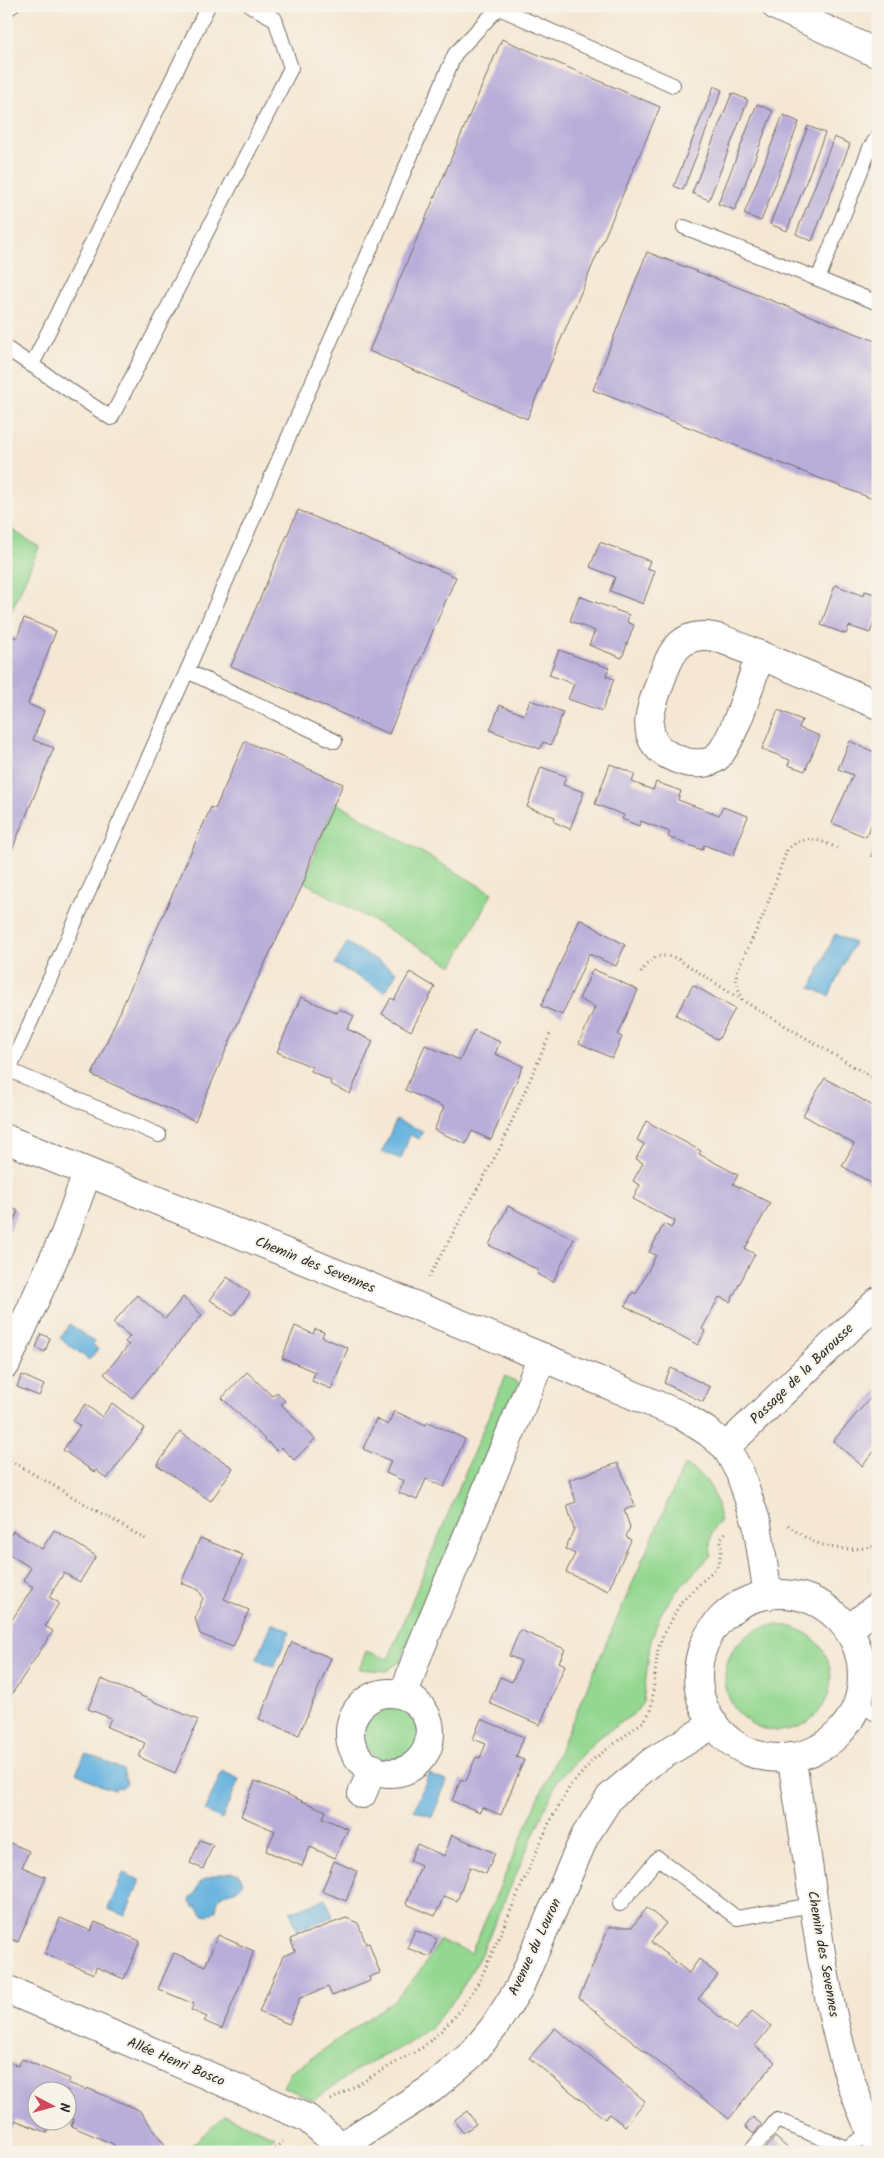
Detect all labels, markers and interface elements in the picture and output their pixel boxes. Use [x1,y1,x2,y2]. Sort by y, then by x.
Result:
street label: Chemin des Sevennes [252,1231,378,1299]
street label: Passage de la Barousse [745,1318,859,1430]
street label: Chemin des Sevennes [801,1889,845,2019]
street label: Avenue du Louron [503,1895,567,1999]
street label: Allée Henri Bosco [124,2032,228,2092]
north arrow [28,2080,78,2130]
text: N [53,2102,75,2113]

